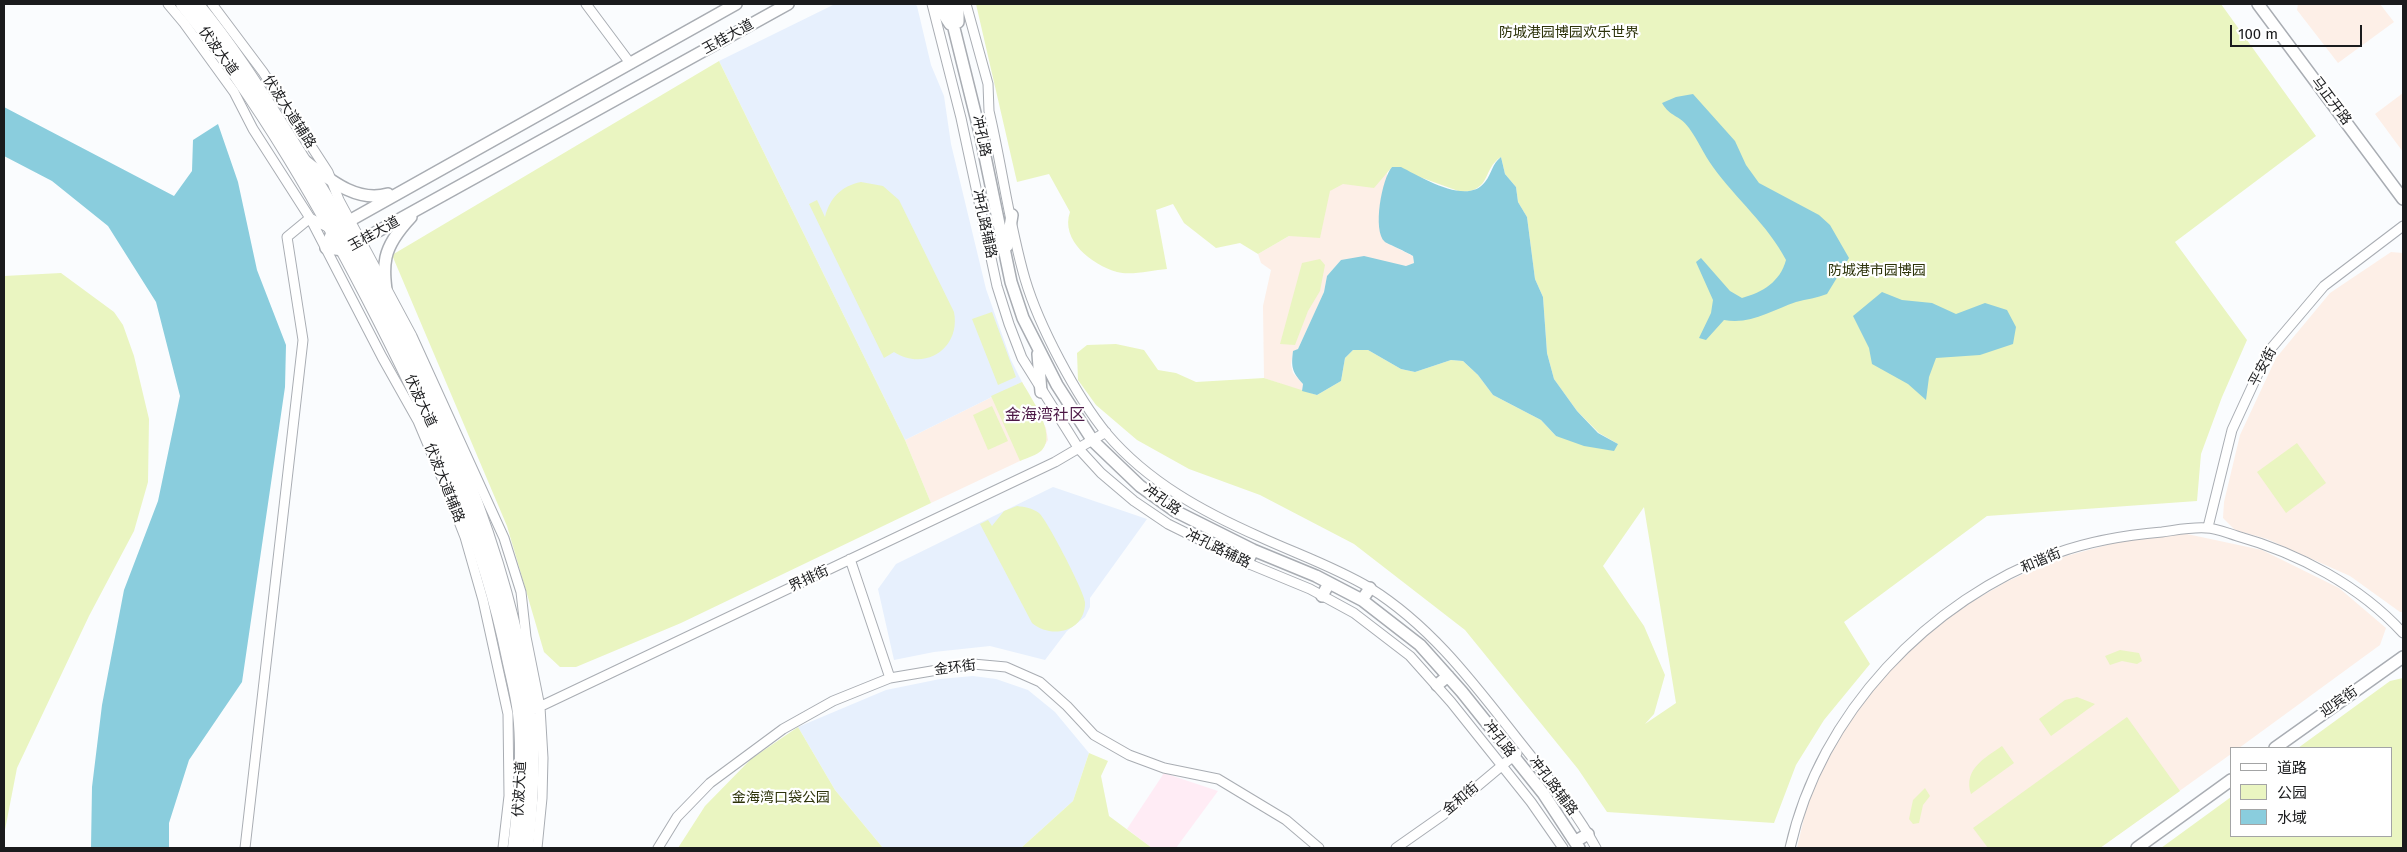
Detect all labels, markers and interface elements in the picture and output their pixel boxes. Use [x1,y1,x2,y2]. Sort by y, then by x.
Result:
scale bar [2232,15,2364,47]
street label: 玉桂大道 [699,16,757,58]
street label: 伏波大道 [195,23,241,79]
park label: 防城港园博园欢乐世界 [1499,25,1639,41]
text: 100 m [2238,25,2278,43]
street label: 伏波大道辅路 [259,72,319,152]
street label: 马正开路 [2307,74,2355,128]
street label: 冲孔路 [968,114,994,158]
street label: 冲孔路辅路 [969,188,999,260]
street label: 玉桂大道 [345,213,403,255]
park label: 防城港市园博园 [1828,263,1926,279]
street label: 平安街 [2246,345,2280,389]
street label: 伏波大道 [401,372,439,430]
district label: 金海湾社区 [1005,406,1085,426]
street label: 伏波大道辅路 [420,441,468,525]
street label: 冲孔路 [1140,481,1184,519]
street label: 冲孔路辅路 [1183,526,1253,572]
street label: 和谐街 [2018,545,2064,577]
street label: 界排街 [786,563,832,595]
street label: 金环街 [933,657,977,679]
street label: 迎宾街 [2317,683,2361,721]
street label: 冲孔路 [1479,717,1519,761]
legend [2230,747,2392,837]
street label: 冲孔路辅路 [1525,753,1581,819]
text: 道路 [2277,759,2307,777]
street label: 伏波大道 [510,761,530,817]
street label: 金和街 [1440,779,1482,819]
text: 公园 [2277,784,2307,802]
park label: 金海湾口袋公园 [732,790,830,806]
text: 水域 [2277,809,2307,827]

